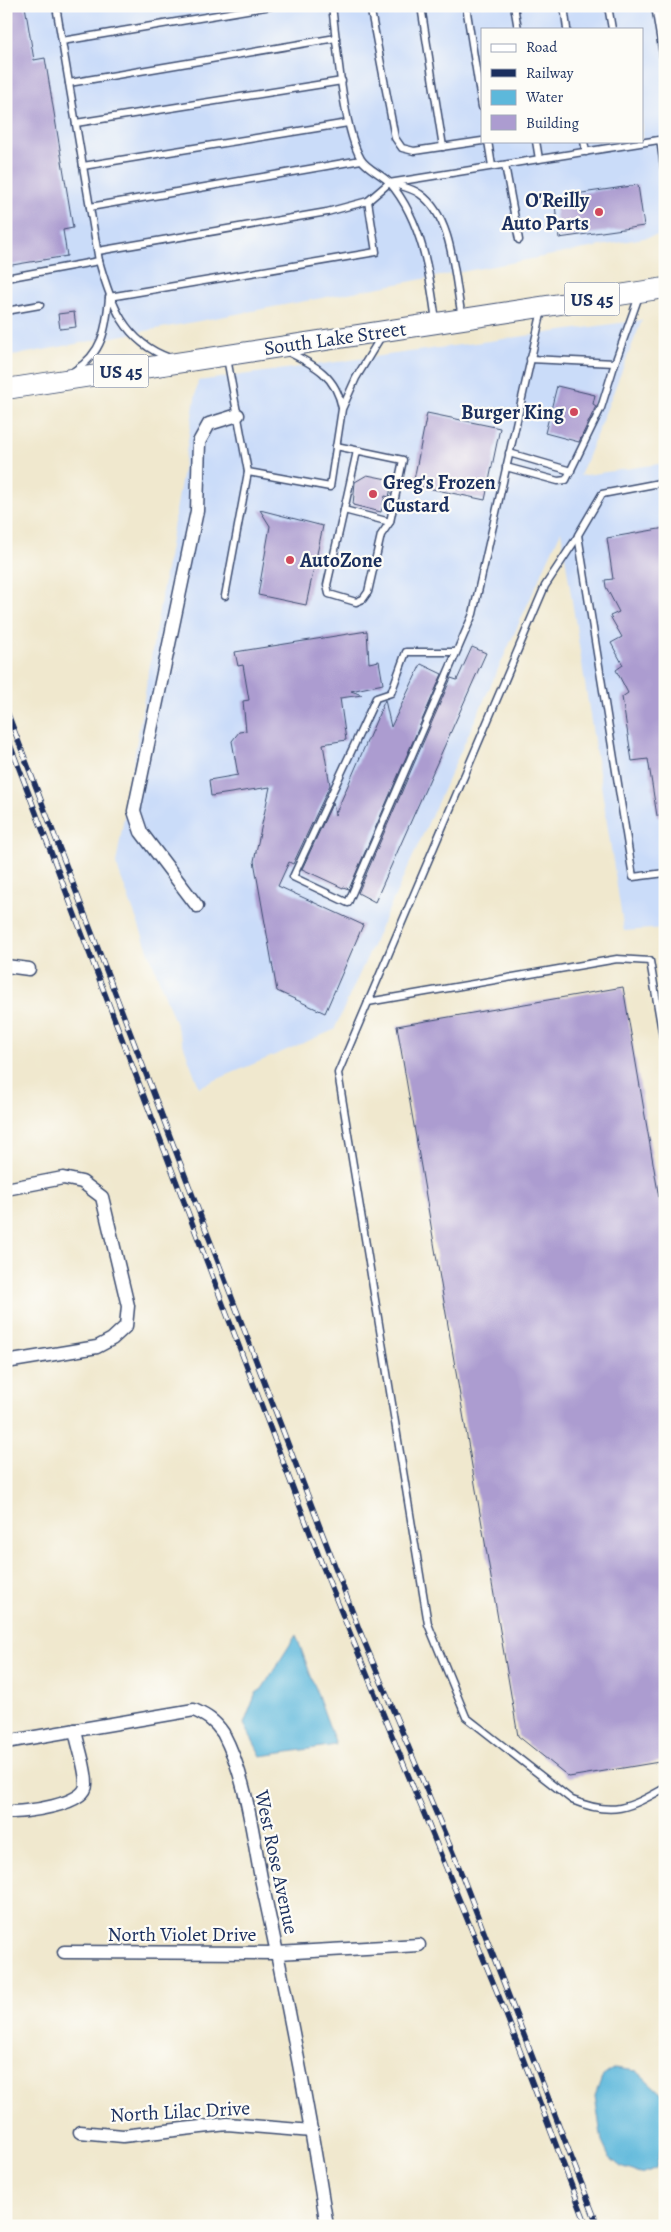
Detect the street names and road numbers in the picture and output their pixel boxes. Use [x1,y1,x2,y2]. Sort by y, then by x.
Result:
road number: US 45 [564,282,620,316]
street label: South Lake Street [262,315,408,362]
road number: US 45 [94,354,148,388]
street label: West Rose Avenue [248,1787,305,1937]
street label: North Violet Drive [107,1921,257,1948]
street label: North Lilac Drive [109,2094,251,2129]

